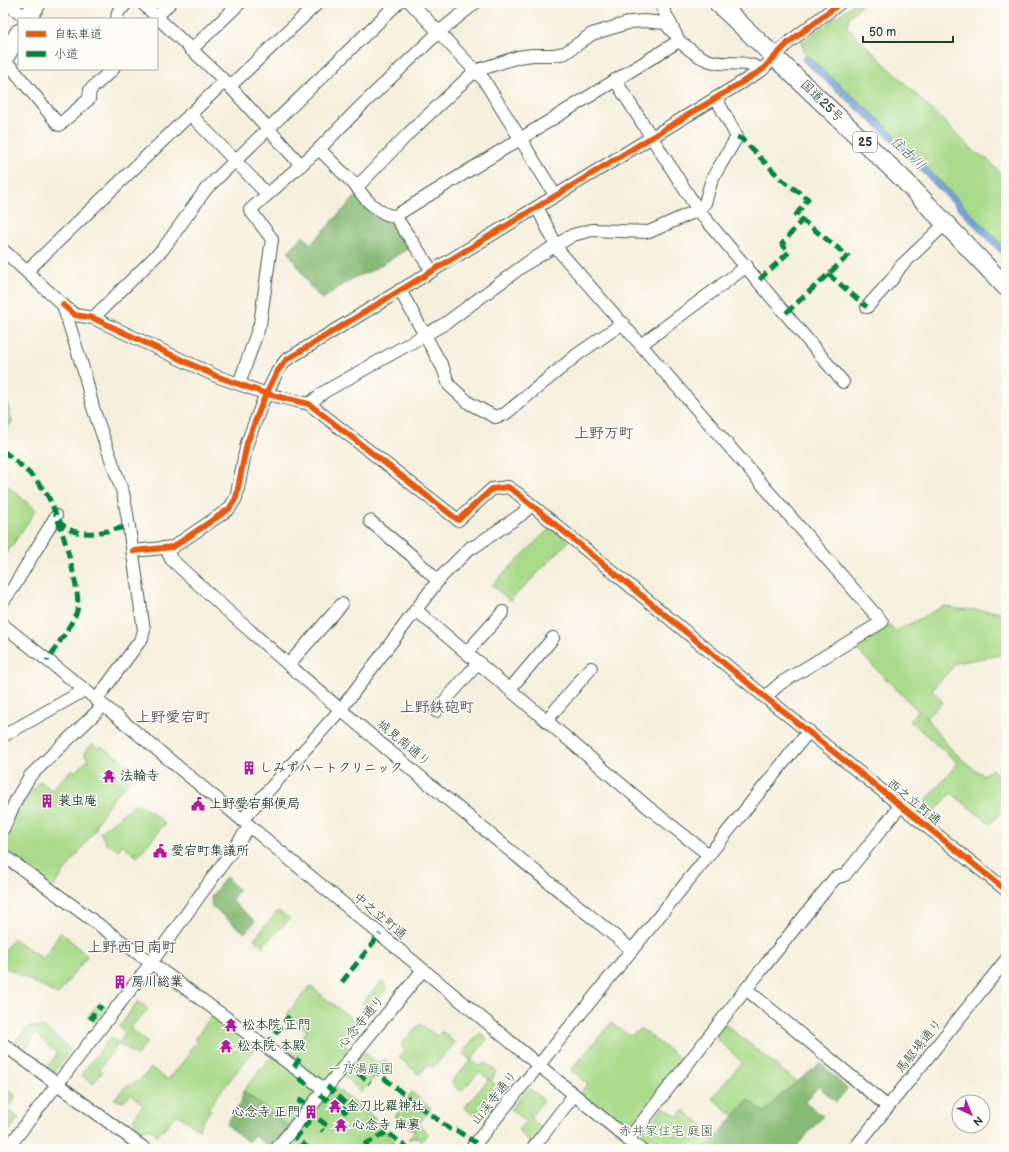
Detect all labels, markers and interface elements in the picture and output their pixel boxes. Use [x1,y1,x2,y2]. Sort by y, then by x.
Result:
legend [18,18,158,70]
scale bar [863,18,953,44]
text: 50 m [869,25,896,40]
text: 自転車道 [54,27,102,42]
text: 小道 [54,47,78,62]
street label: 国道25号 [797,76,847,126]
road number: 25 [853,132,877,152]
water label: 住古川 [887,132,929,174]
district label: 上野万町 [574,424,634,443]
district label: 上野鉄砲町 [399,698,475,717]
district label: 上野愛宕町 [135,708,211,727]
street label: 城見南通り [374,716,434,770]
building icon: しみずハートクリニック [241,760,257,776]
place label: しみずハートクリニック [260,760,403,776]
temple icon: 法輪寺 [101,768,117,784]
place label: 法輪寺 [120,768,159,784]
street label: 西之立町通 [884,775,944,829]
building icon: 蓑虫庵 [39,793,55,809]
place label: 蓑虫庵 [58,793,97,809]
public building icon: 上野愛宕郵便局 [190,796,206,812]
place label: 上野愛宕郵便局 [209,796,300,812]
public building icon: 愛宕町集議所 [152,843,168,859]
place label: 愛宕町集議所 [171,843,249,859]
street label: 中之立町通 [350,889,410,943]
district label: 上野西日南町 [87,938,177,957]
building icon: 房川総業 [112,974,128,990]
place label: 房川総業 [131,974,183,990]
street label: 心念寺通り [334,992,388,1052]
street label: 馬駆場通り [892,1016,946,1076]
temple icon: 松本院 正門 [223,1017,239,1033]
place label: 松本院 正門 [242,1017,311,1033]
temple icon: 松本院 本殿 [218,1038,234,1054]
place label: 松本院 本殿 [237,1038,306,1054]
park label: 一乃湯庭園 [328,1061,394,1077]
street label: 山渓寺通り [467,1068,521,1128]
north arrow [951,1094,991,1134]
temple icon: 金刀比羅神社 [327,1098,343,1114]
place label: 金刀比羅神社 [346,1098,424,1114]
place label: 心念寺 正門 [231,1104,300,1120]
building icon: 心念寺 正門 [303,1104,319,1120]
text: N [970,1113,985,1128]
temple icon: 心念寺 庫裏 [333,1117,349,1133]
place label: 心念寺 庫裏 [352,1117,421,1133]
park label: 赤井家住宅 庭園 [619,1123,713,1139]

